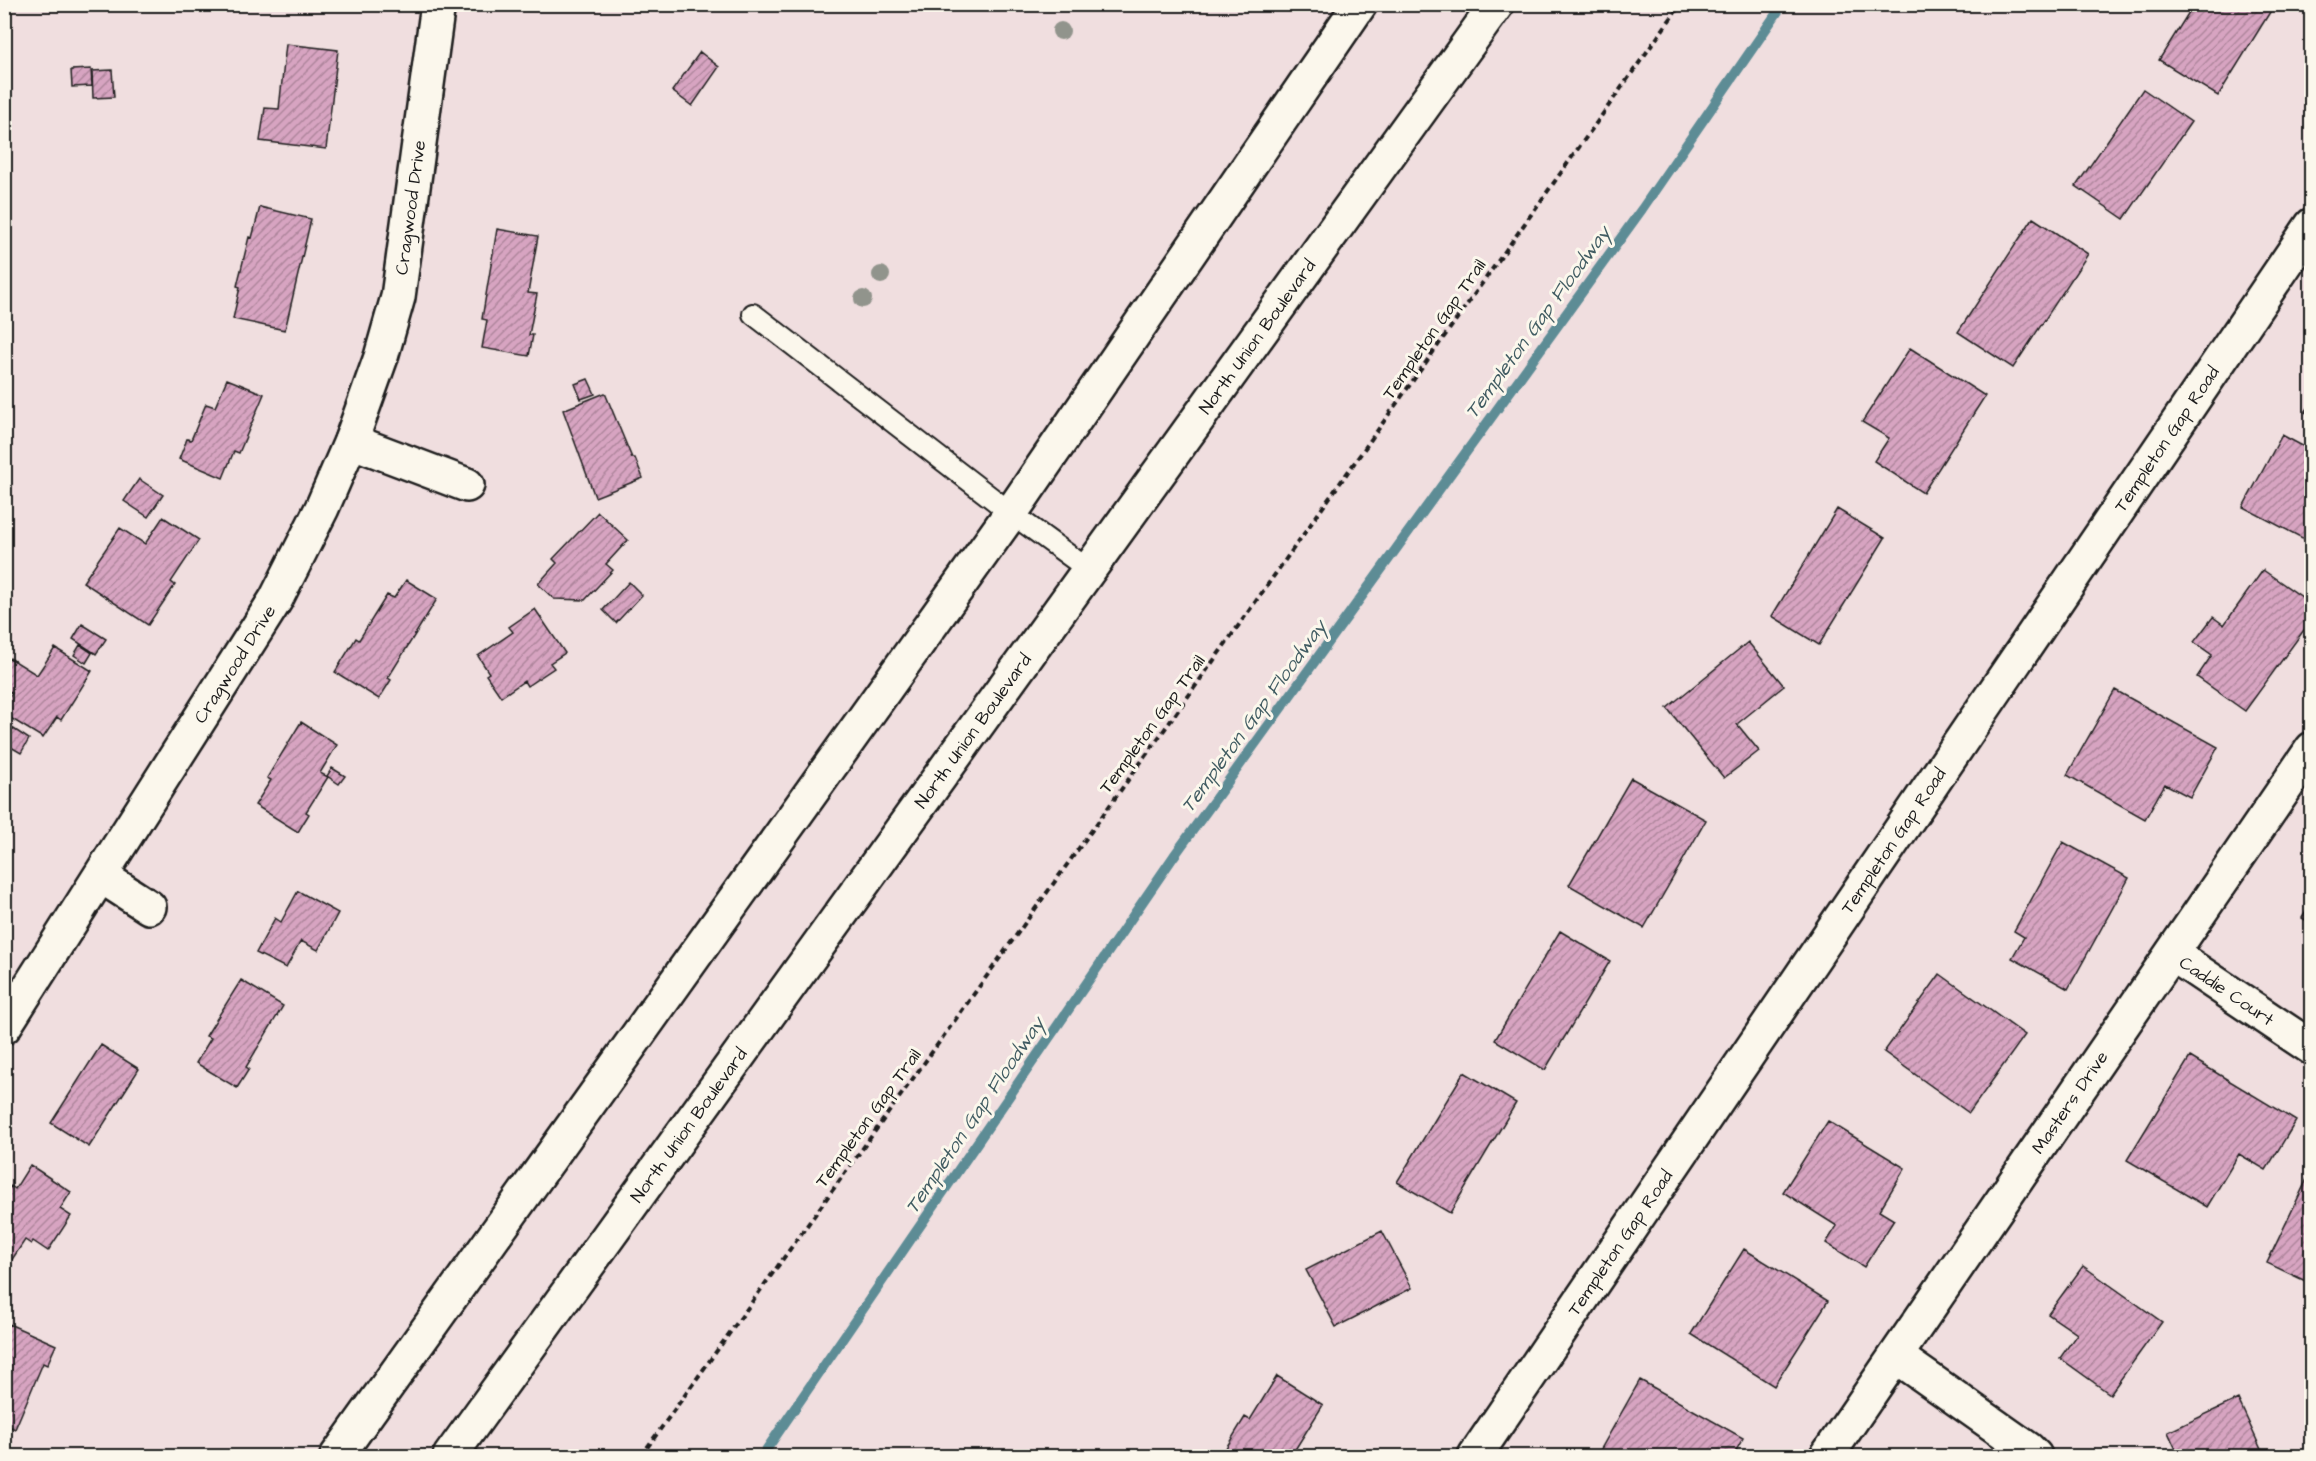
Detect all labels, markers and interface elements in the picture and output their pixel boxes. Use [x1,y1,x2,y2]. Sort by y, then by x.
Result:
street label: Cragwood Drive [389,138,432,277]
water label: Templeton Gap Floodway [1458,219,1619,425]
street label: North Union Boulevard [1193,254,1322,419]
street label: Templeton Gap Trail [1377,254,1492,404]
street label: Templeton Gap Road [2108,361,2226,517]
street label: Cragwood Drive [188,600,282,728]
water label: Templeton Gap Floodway [1174,613,1335,819]
street label: North Union Boulevard [909,649,1038,814]
street label: Templeton Gap Trail [1094,650,1211,799]
street label: Templeton Gap Road [1835,763,1952,919]
street label: Caddie Court [2174,950,2279,1032]
water label: Templeton Gap Floodway [898,1010,1053,1220]
street label: North Union Boulevard [625,1043,753,1208]
street label: Templeton Gap Trail [810,1044,927,1193]
street label: Masters Drive [2026,1046,2114,1159]
street label: Templeton Gap Road [1562,1165,1679,1321]

